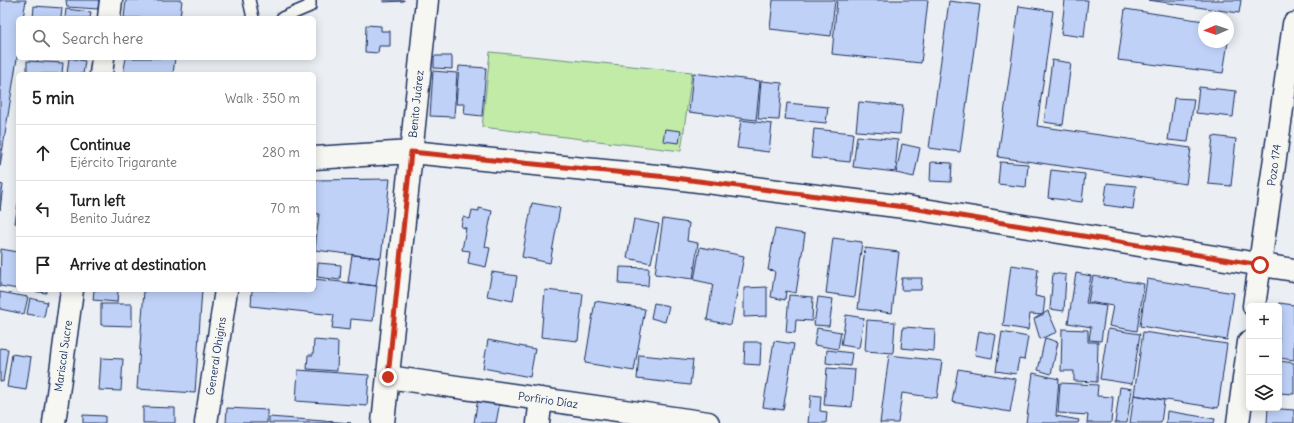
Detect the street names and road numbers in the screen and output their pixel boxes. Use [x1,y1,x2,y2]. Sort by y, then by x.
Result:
street label: Benito Juárez [405,69,427,139]
street label: Pozo 174 [1264,143,1284,187]
street label: General Ohigins [203,316,229,396]
street label: Mariscal Sucre [51,319,75,393]
street label: Porfirio Díaz [517,389,579,411]

